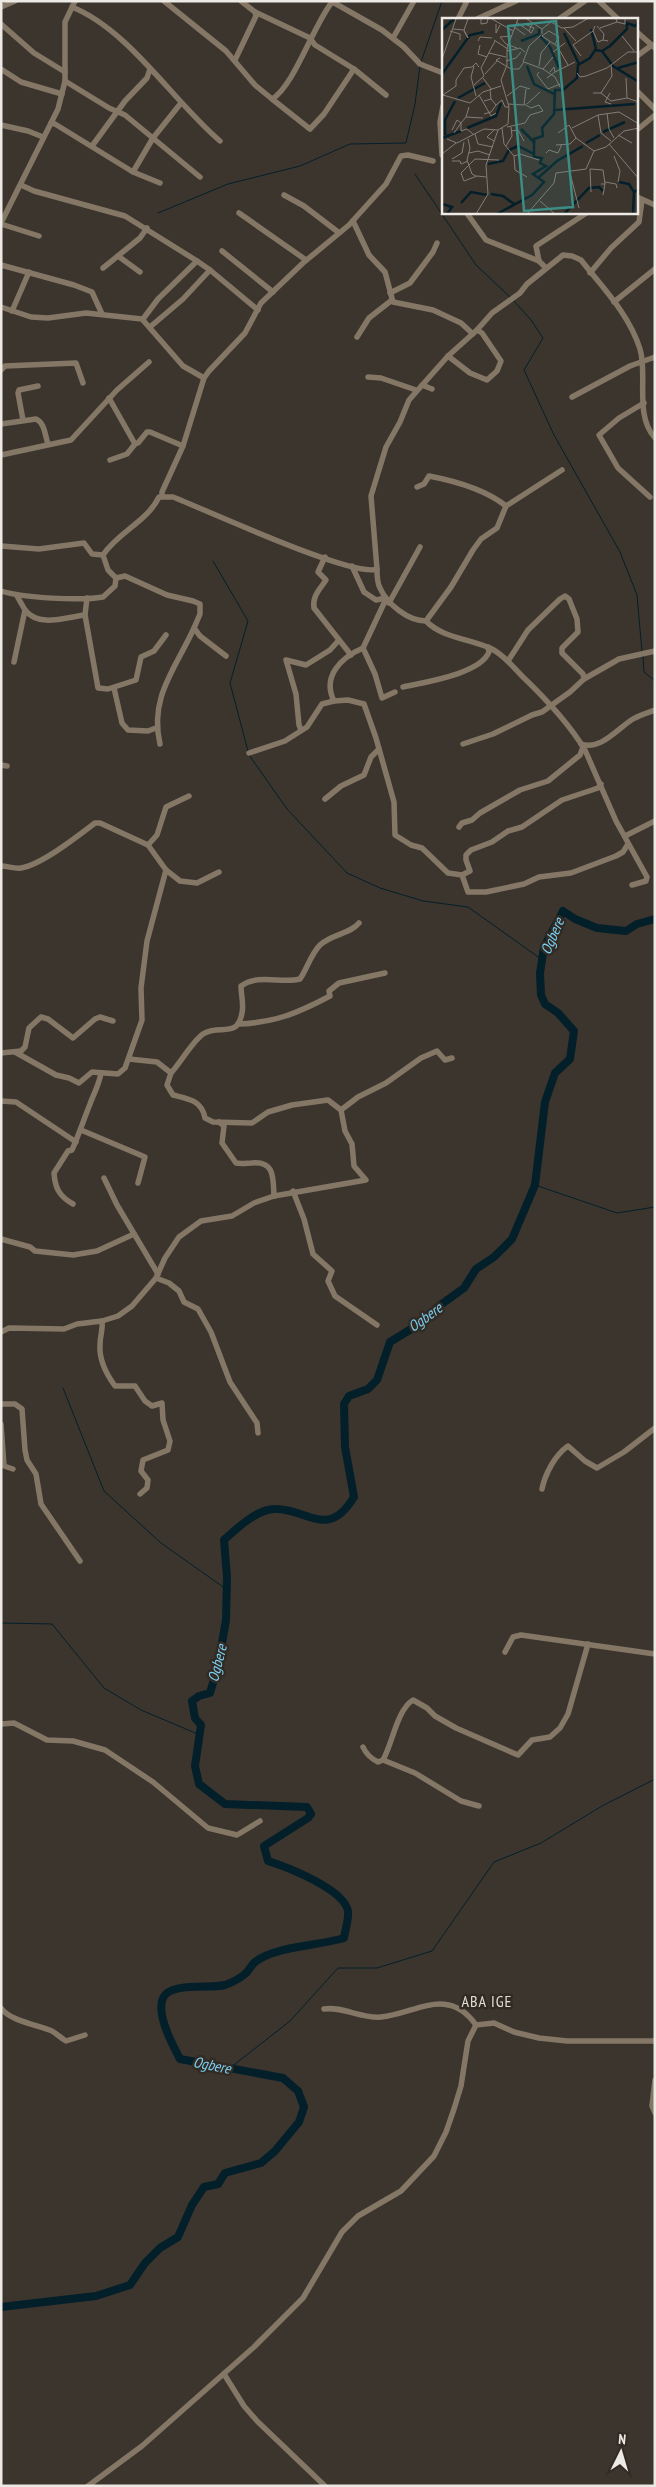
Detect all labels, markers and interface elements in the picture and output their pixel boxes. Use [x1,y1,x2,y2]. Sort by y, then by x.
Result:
inset map [442,18,638,214]
water label: Ogbere [536,914,568,957]
water label: Ogbere [404,1298,446,1336]
water label: Ogbere [203,1642,231,1684]
district label: ABA IGE [461,1991,513,2011]
water label: Ogbere [192,2052,233,2078]
north arrow [596,2427,646,2477]
text: N [618,2430,627,2448]

